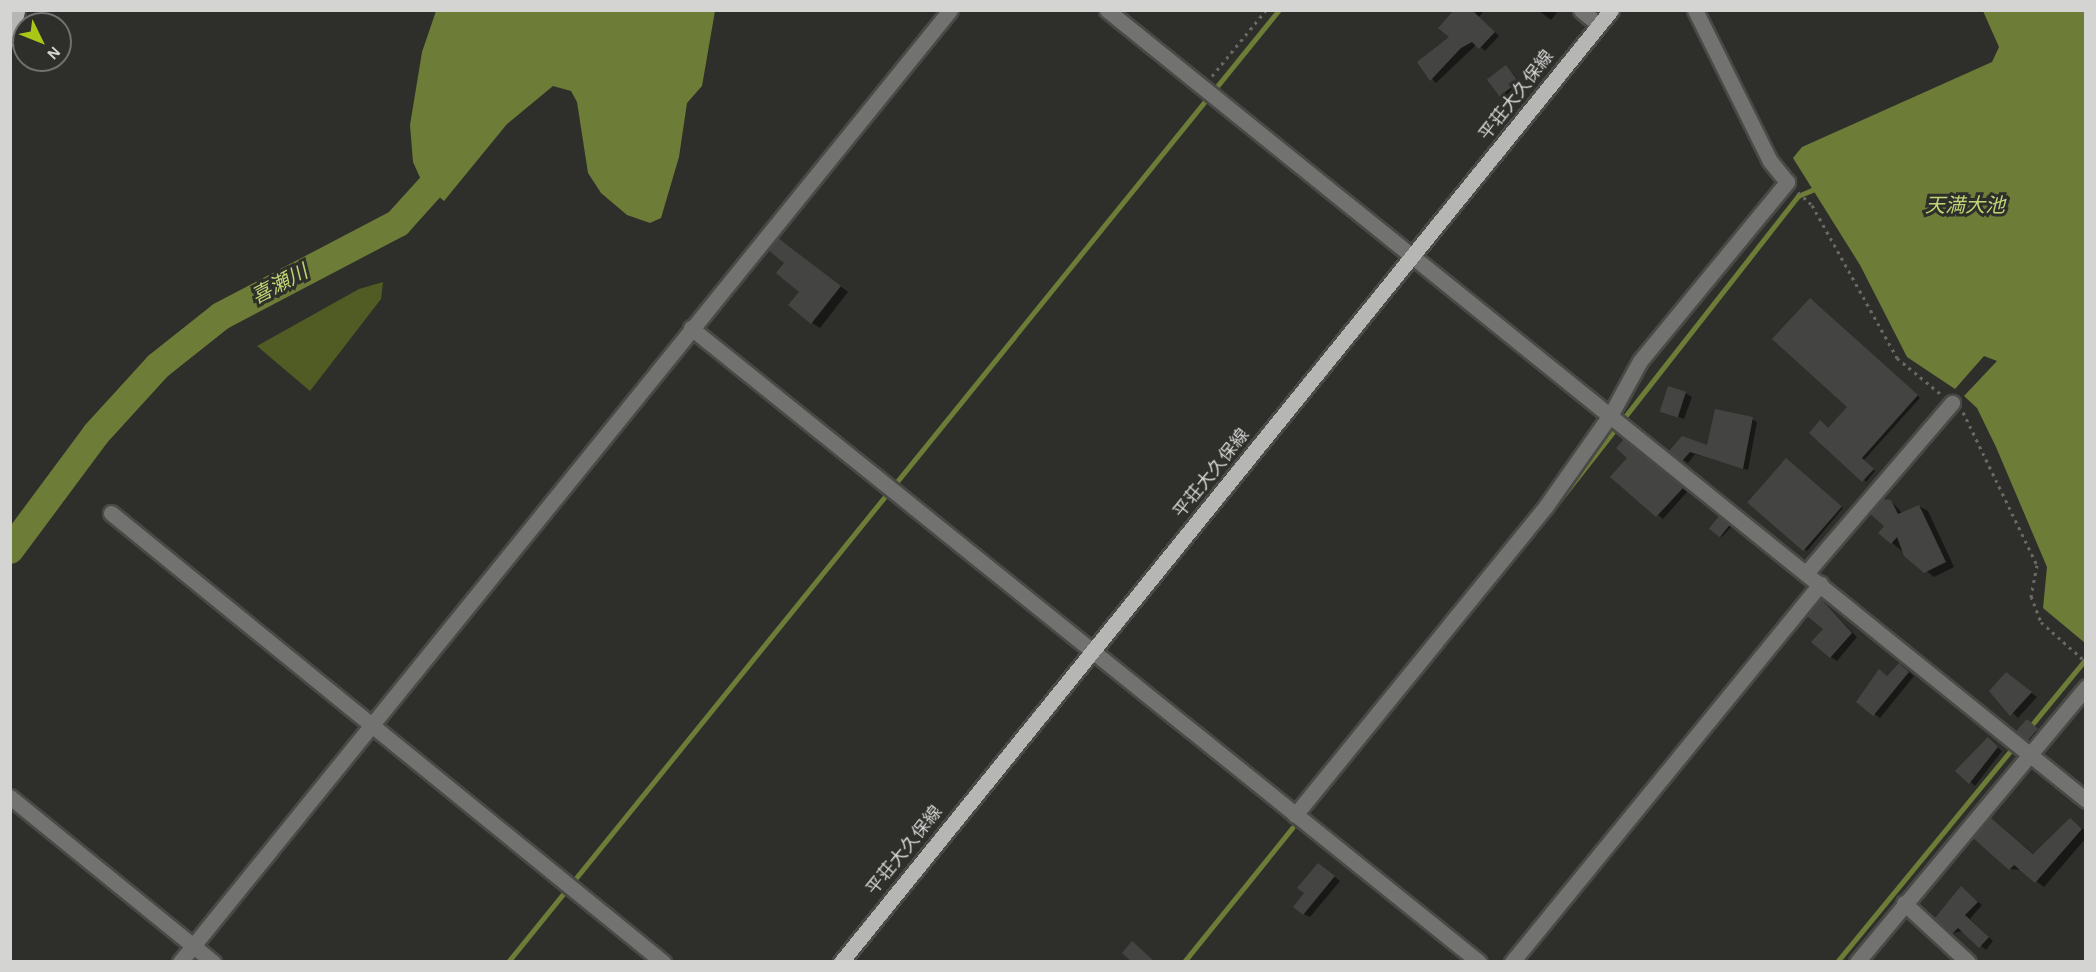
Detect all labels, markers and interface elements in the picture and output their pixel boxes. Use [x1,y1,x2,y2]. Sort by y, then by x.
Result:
north arrow [12,12,72,72]
text: N [44,43,63,62]
street label: 平荘大久保線 [1475,47,1559,145]
water label: 天満大池 [1925,194,2005,218]
water label: 喜瀬川 [248,260,312,310]
street label: 平荘大久保線 [1170,425,1254,523]
street label: 平荘大久保線 [863,802,947,900]

